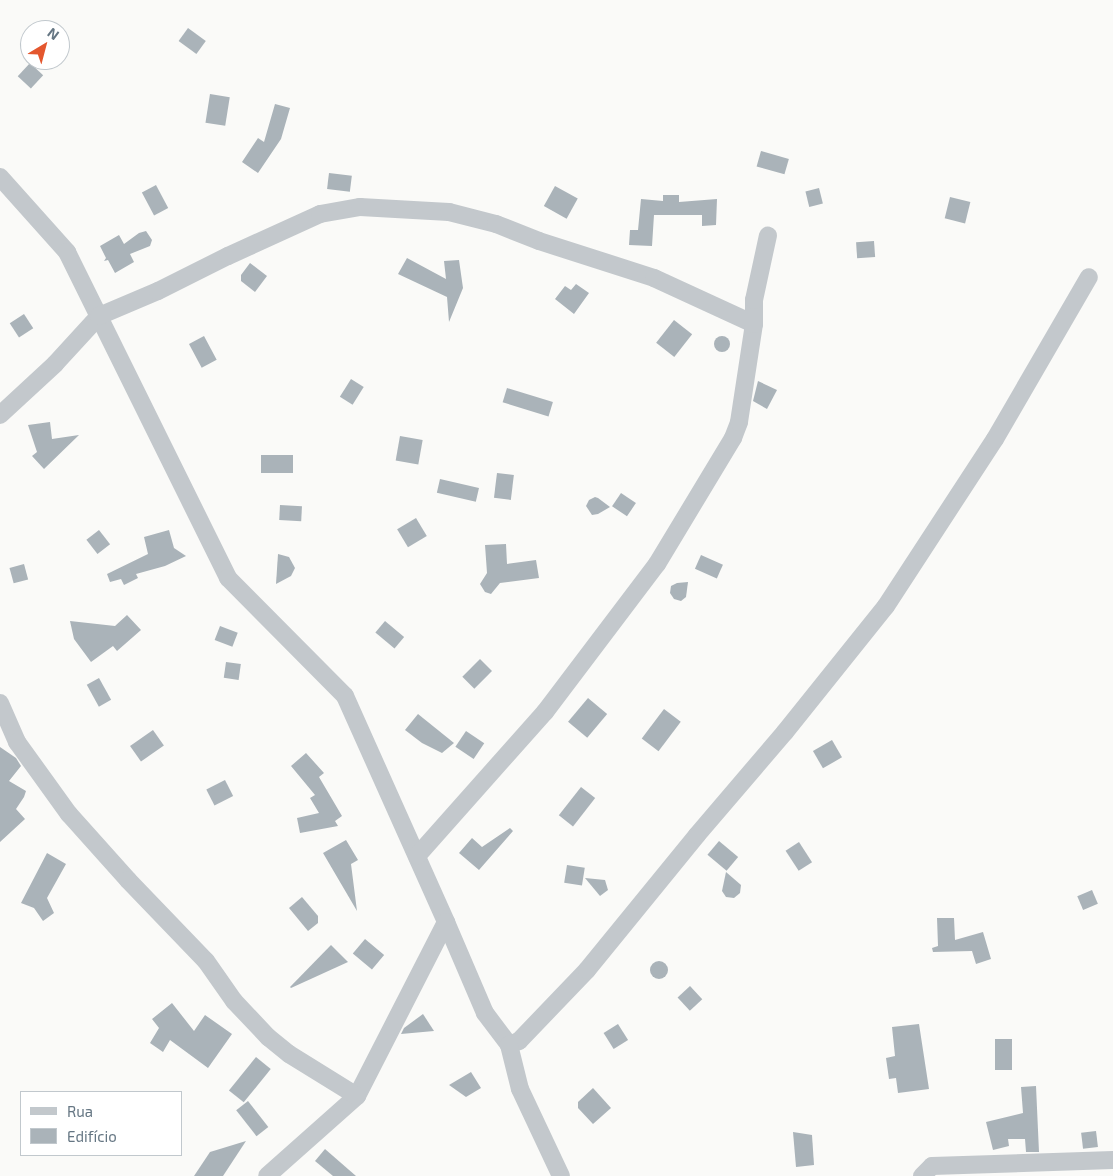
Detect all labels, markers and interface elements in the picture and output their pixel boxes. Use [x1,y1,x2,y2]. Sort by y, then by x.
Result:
north arrow [20,20,70,70]
text: N [45,24,63,43]
legend [20,1091,182,1156]
text: Rua [67,1102,93,1120]
text: Edifício [67,1127,117,1145]

